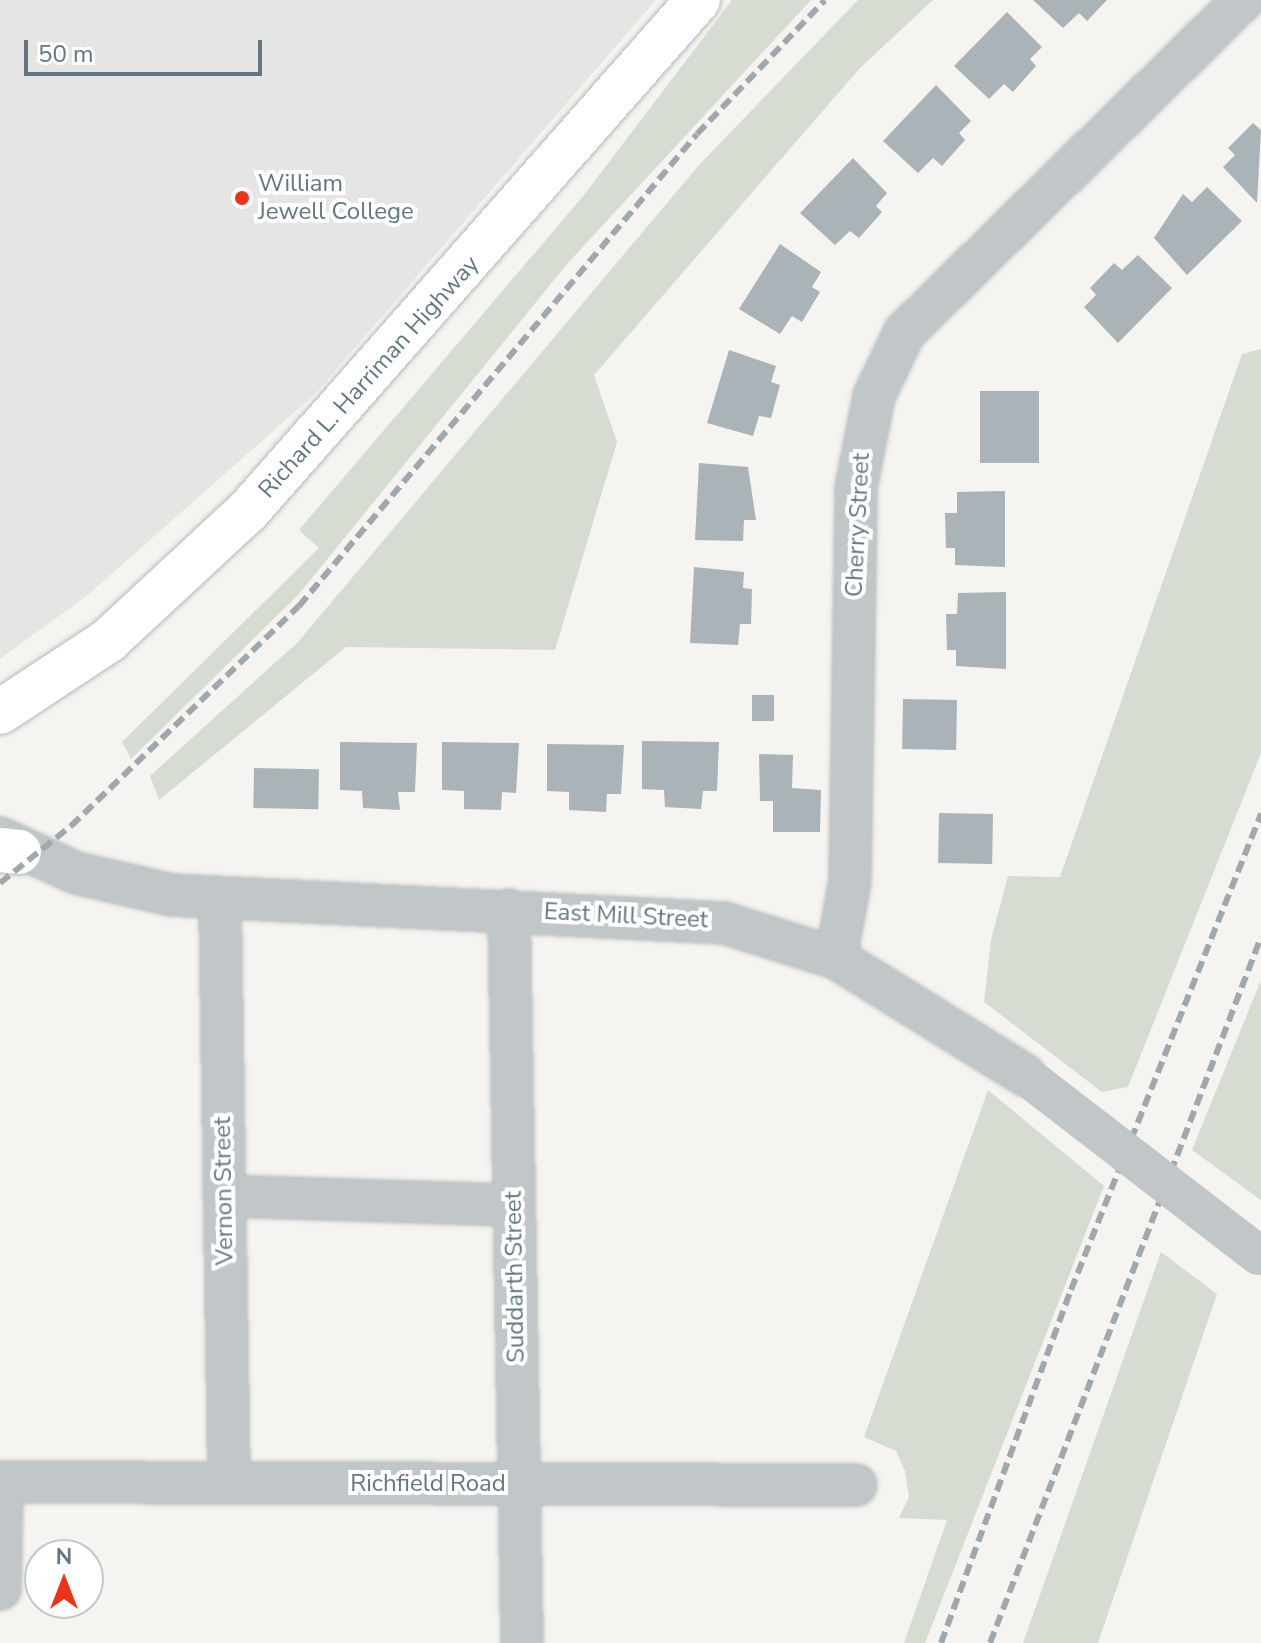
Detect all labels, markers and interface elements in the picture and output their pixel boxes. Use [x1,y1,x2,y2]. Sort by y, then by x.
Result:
scale bar [28,24,266,74]
text: 50 m [38,38,94,70]
place label: William Jewell College [258,170,414,226]
marker: William Jewell College [233,189,251,207]
street label: Richard L. Harriman Highway [253,250,485,504]
street label: Cherry Street [840,452,876,598]
street label: East Mill Street [543,897,709,935]
street label: Vernon Street [208,1116,240,1266]
street label: Suddarth Street [499,1191,531,1363]
street label: Richfield Road [350,1470,506,1498]
north arrow [24,1539,104,1619]
text: N [56,1542,72,1572]

